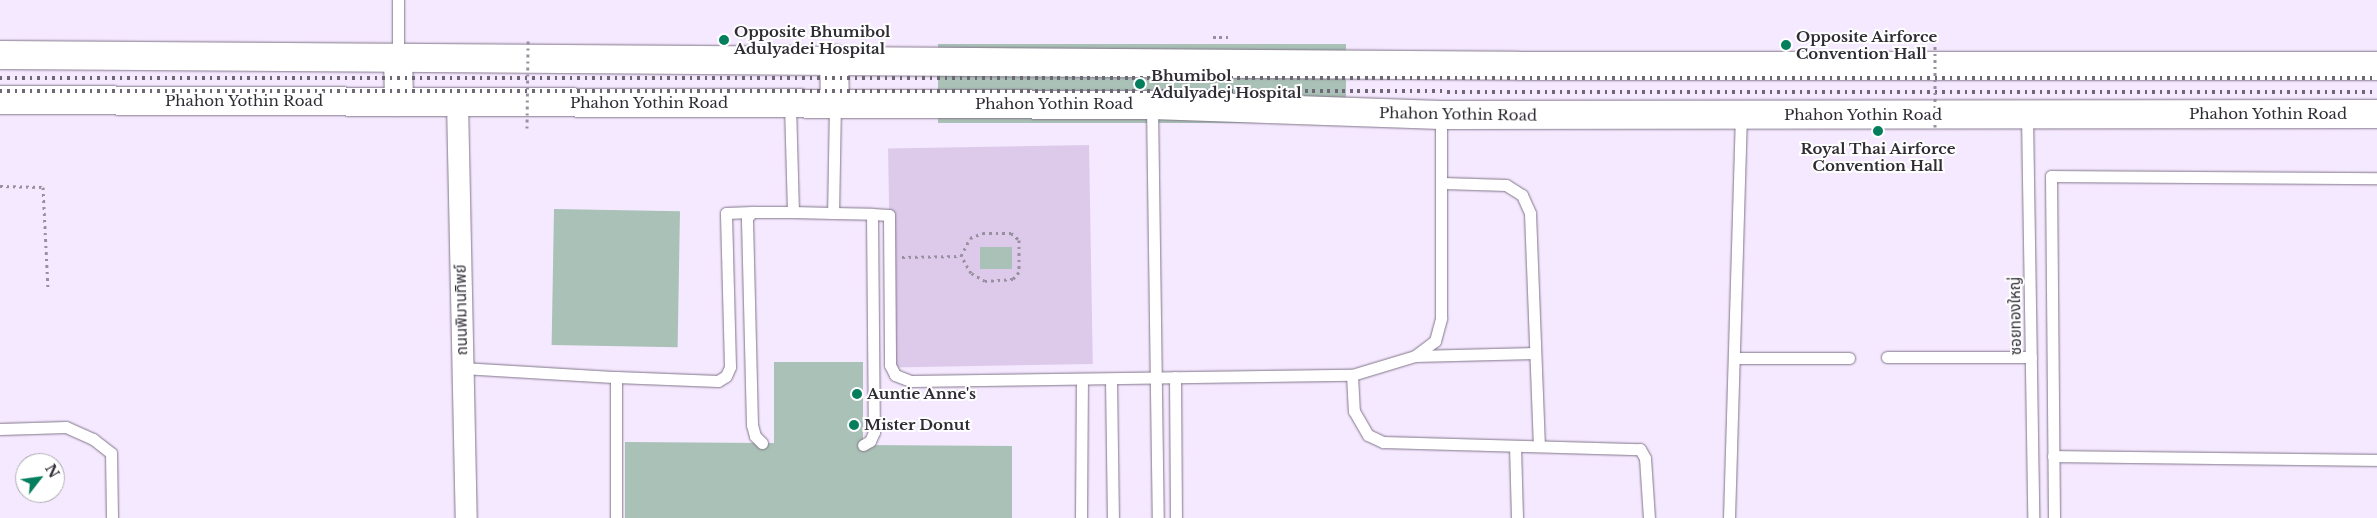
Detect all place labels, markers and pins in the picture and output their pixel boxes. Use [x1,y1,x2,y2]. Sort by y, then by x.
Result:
place label: Opposite Bhumibol Adulyadei Hospital [734,22,890,57]
place label: Opposite Airforce Convention Hall [1796,27,1938,62]
marker: Opposite Bhumibol Adulyadei Hospital [718,34,730,46]
marker: Opposite Airforce Convention Hall [1780,39,1792,51]
place label: Bhumibol Adulyadej Hospital [1151,66,1302,101]
marker: Bhumibol Adulyadej Hospital [1133,77,1147,91]
marker: Royal Thai Airforce Convention Hall [1872,125,1884,137]
place label: Royal Thai Airforce Convention Hall [1800,139,1956,174]
place label: Auntie Anne's [867,385,977,403]
marker: Auntie Anne's [851,388,863,400]
place label: Mister Donut [864,416,970,434]
marker: Mister Donut [848,419,860,431]

